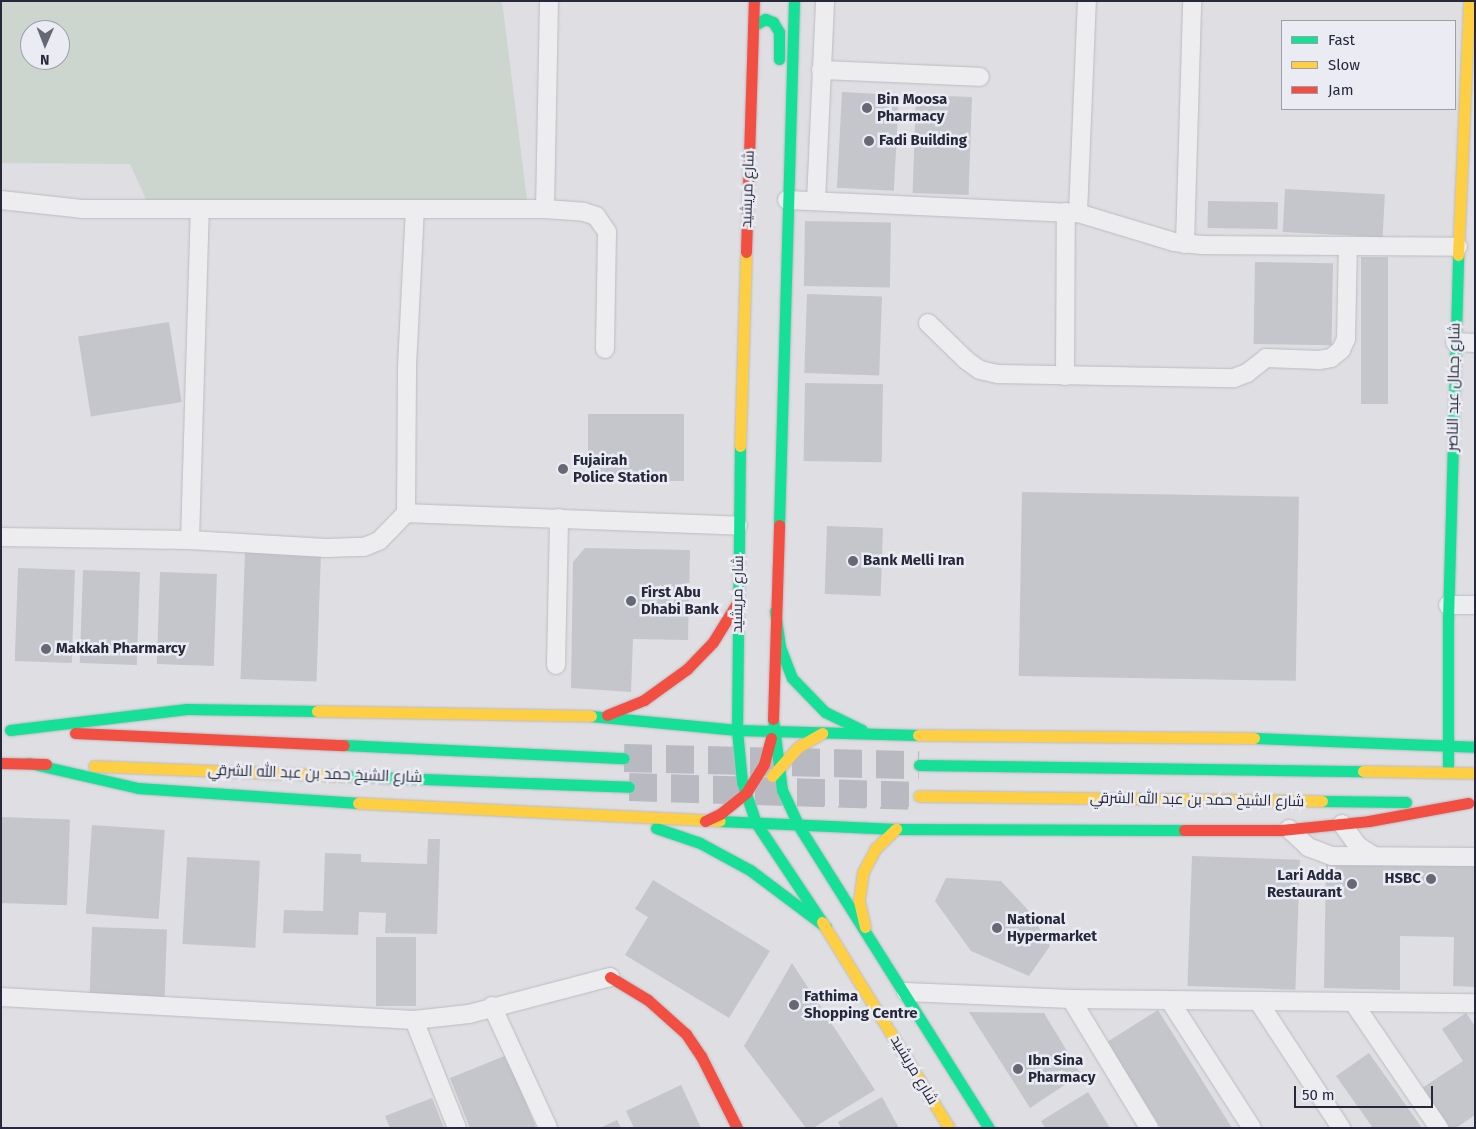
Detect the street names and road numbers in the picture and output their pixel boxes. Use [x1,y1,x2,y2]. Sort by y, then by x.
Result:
street label: شارع مريشيد [738,150,758,228]
street label: شارع جمال عبد الناصر [1444,323,1464,451]
street label: شارع مريشيد [728,555,748,633]
street label: شارع الشيخ حمد بن عبد الله الشرقي [207,761,423,787]
street label: شارع الشيخ حمد بن عبد الله الشرقي [1090,789,1304,811]
street label: شارع مريشيد [886,1032,942,1108]

